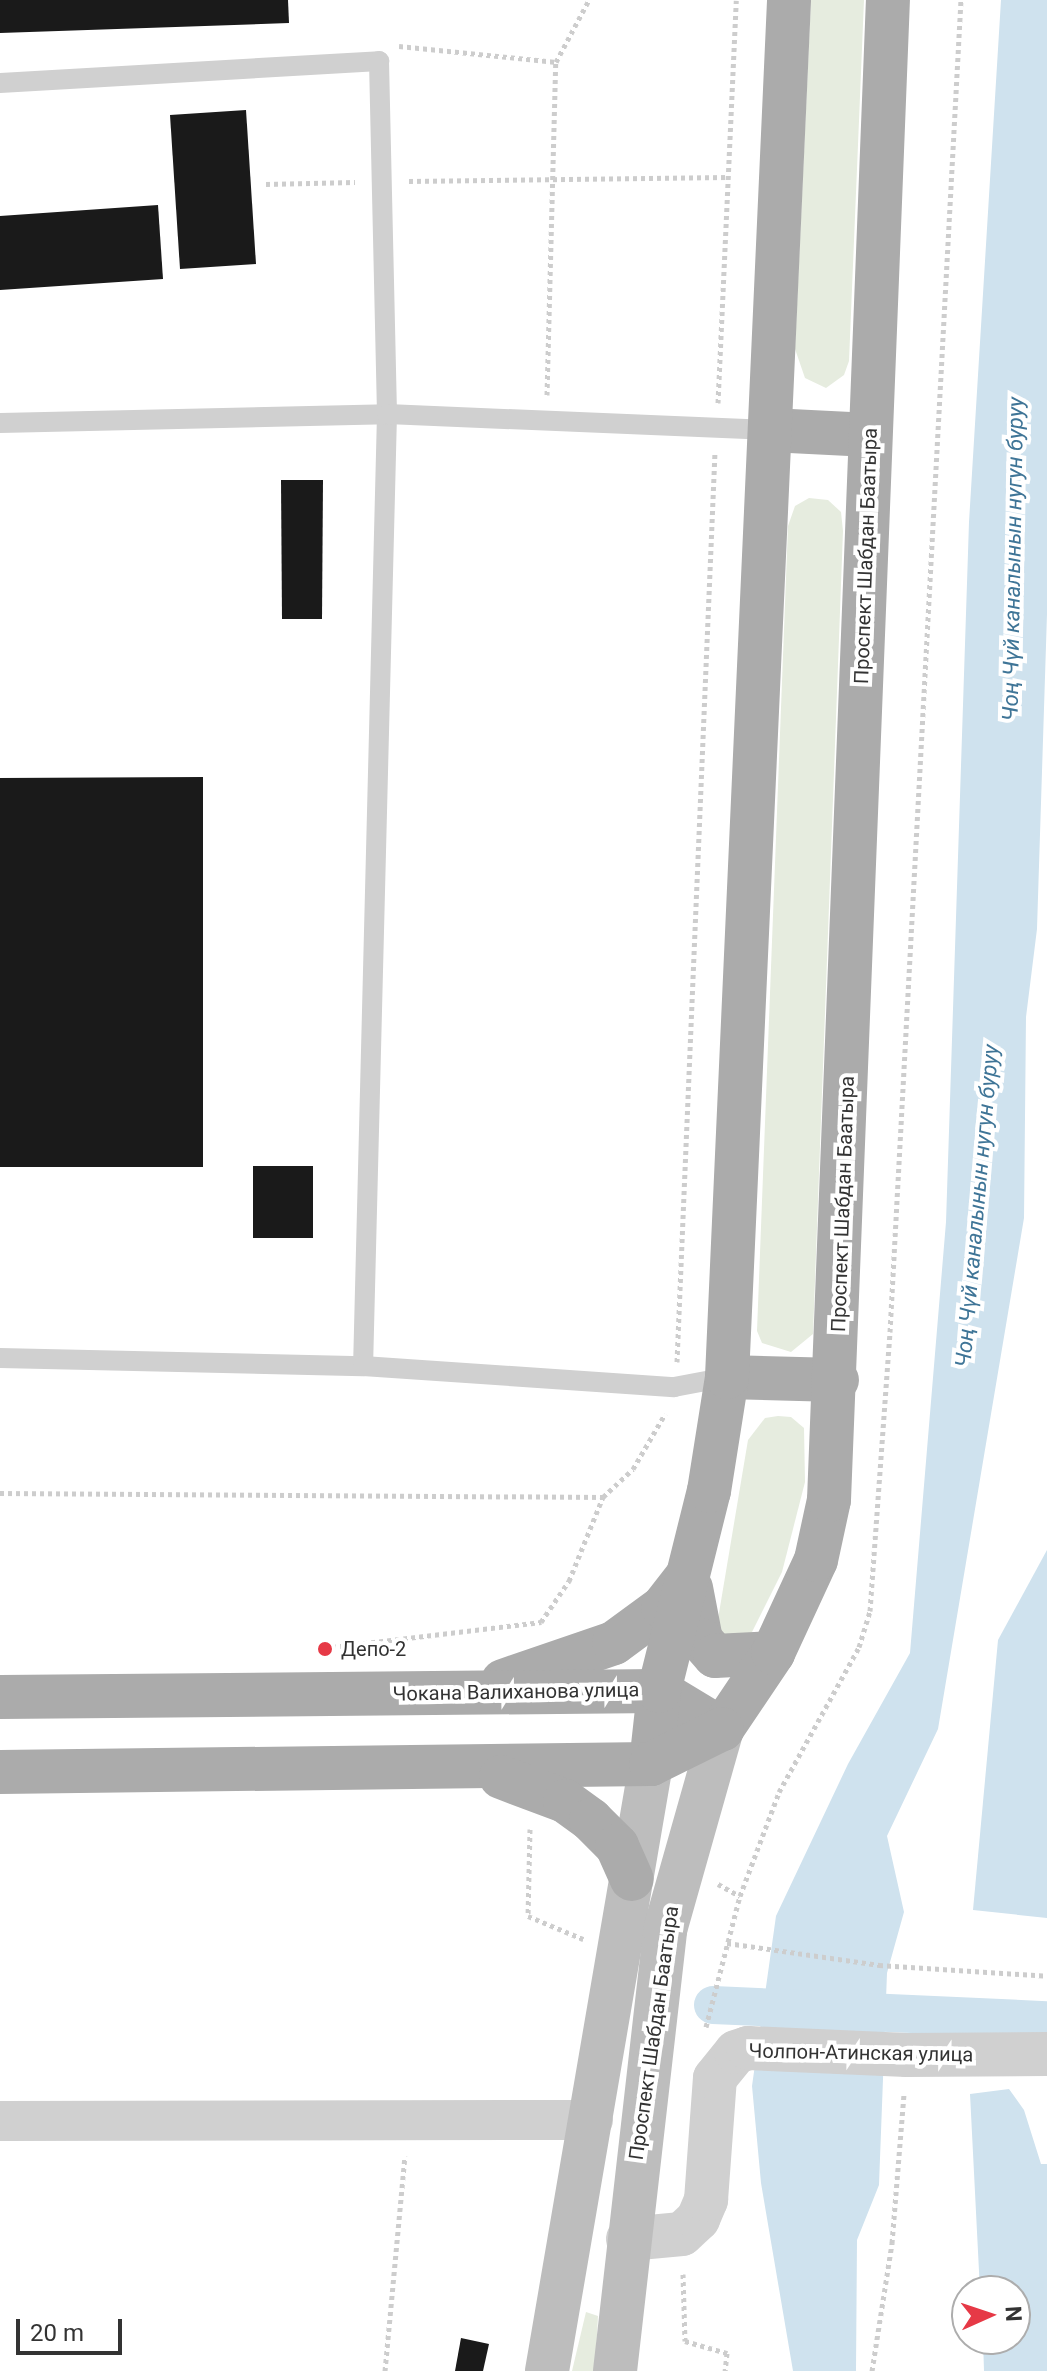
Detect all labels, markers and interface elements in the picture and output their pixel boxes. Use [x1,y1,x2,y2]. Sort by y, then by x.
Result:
water label: Чоң Чүй каналынын нугун буруу [997,397,1029,721]
street label: Проспект Шабдан Баатыра [850,427,882,685]
water label: Чоң Чүй каналынын нугун буруу [950,1043,1004,1369]
street label: Проспект Шабдан Баатыра [827,1075,859,1333]
place label: Депо-2 [341,1637,406,1661]
marker: Депо-2 [316,1640,334,1658]
street label: Чокана Валиханова улица [393,1678,639,1706]
street label: Проспект Шабдан Баатыра [624,1904,684,2162]
street label: Чолпон-Атинская улица [748,2039,974,2067]
north arrow [951,2275,1031,2355]
scale bar [20,2303,126,2353]
text: N [1001,2305,1026,2322]
text: 20 m [30,2319,84,2347]

